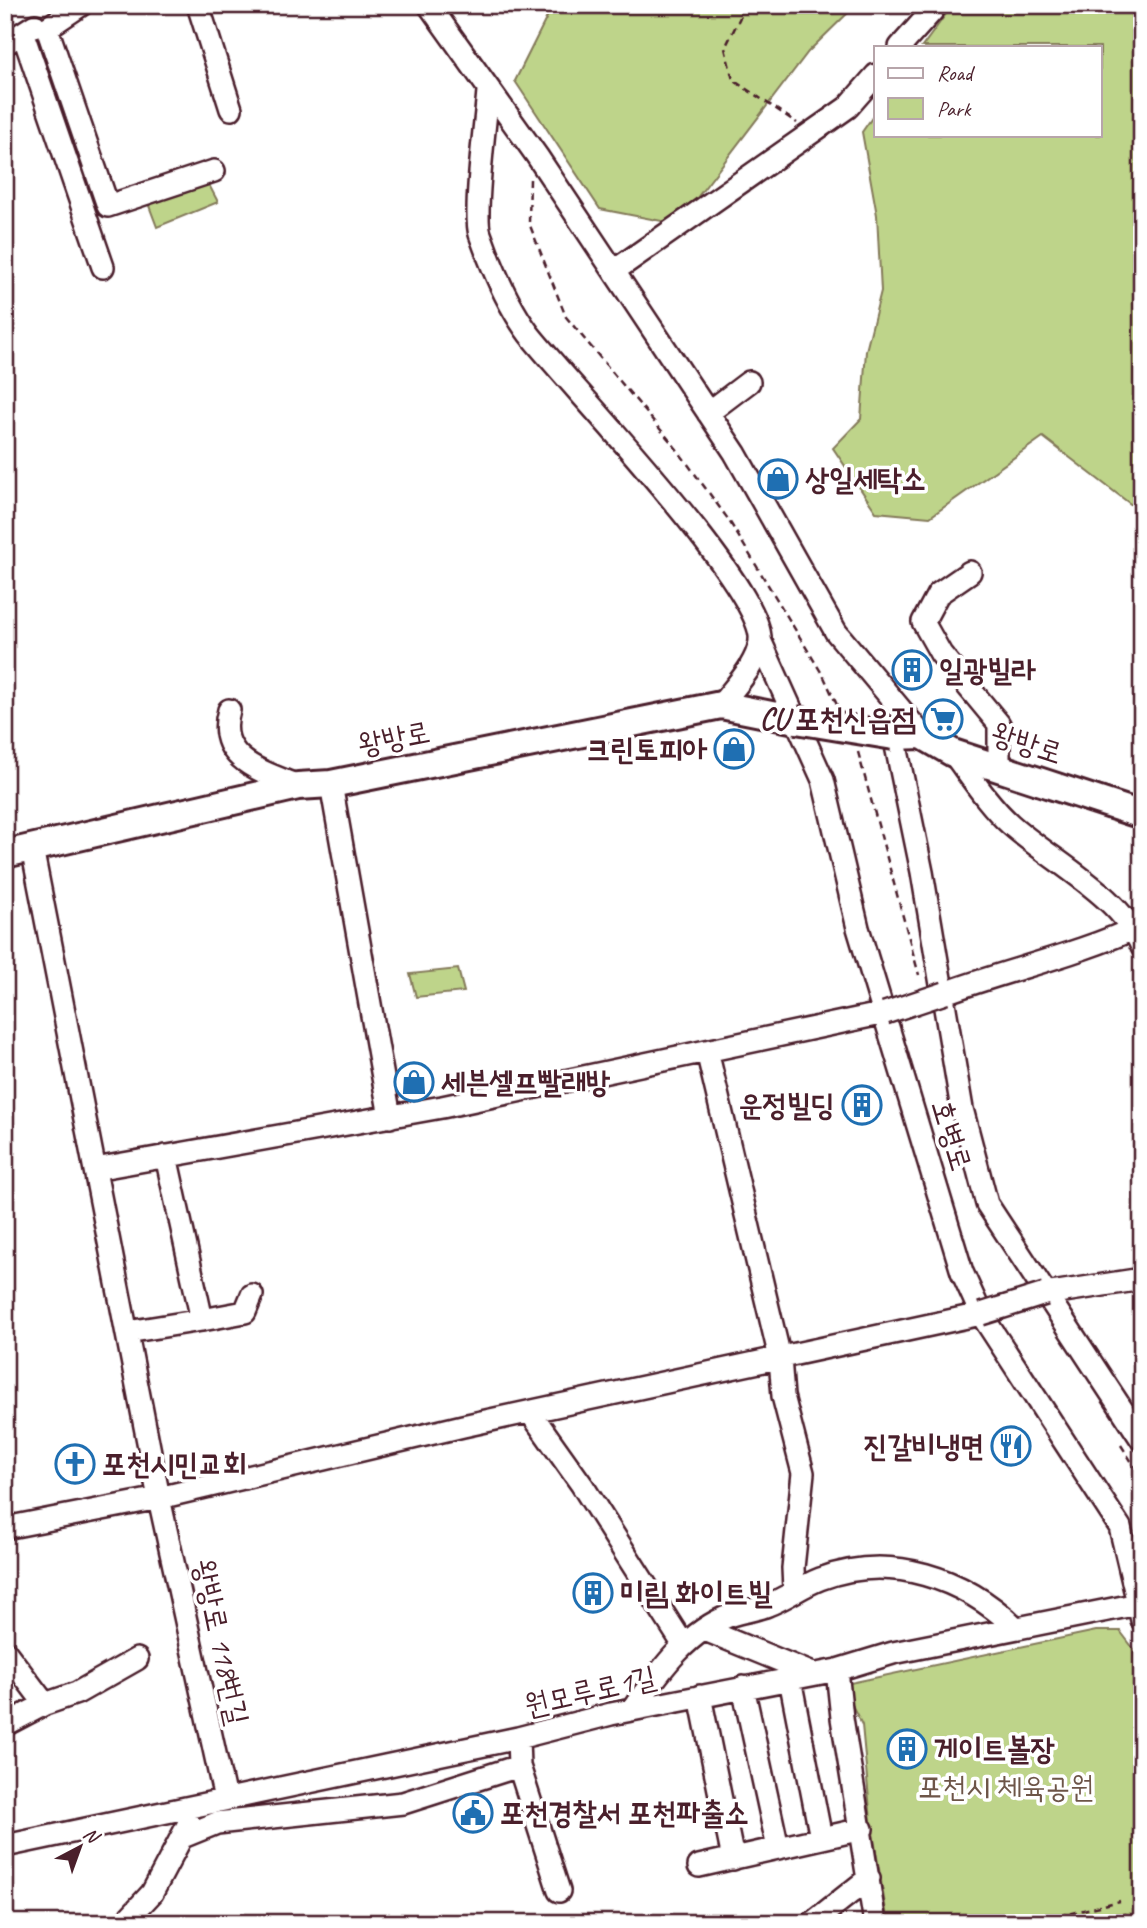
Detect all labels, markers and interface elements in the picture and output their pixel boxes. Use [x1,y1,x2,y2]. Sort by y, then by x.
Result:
legend [874,46,1102,136]
text: Road [937,60,976,86]
text: Park [937,96,972,122]
shop icon: 상일세탁소 [757,458,799,500]
place label: 상일세탁소 [805,460,926,498]
building icon: 일광빌라 [891,649,933,691]
place label: 일광빌라 [939,651,1036,689]
supermarket icon: CU 포천신읍점 [922,698,964,740]
place label: CU 포천신읍점 [760,700,916,738]
street label: 왕방로 [355,712,433,764]
street label: 왕방로 [987,714,1067,772]
shop icon: 크린토피아 [713,728,755,770]
place label: 크린토피아 [586,730,708,768]
shop icon: 세븐셀프빨래방 [393,1061,435,1103]
place label: 세븐셀프빨래방 [441,1063,611,1101]
building icon: 운정빌딩 [841,1084,883,1126]
place label: 운정빌딩 [738,1086,835,1124]
street label: 호병로 [923,1095,981,1175]
restaurant icon: 진갈비냉면 [990,1425,1032,1467]
place label: 진갈비냉면 [863,1427,984,1465]
church icon: 포천시민교회 [54,1443,96,1485]
place label: 포천시민교회 [102,1445,247,1483]
street label: 왕방로 118번길 [185,1556,257,1728]
building icon: 미림 화이트빌 [572,1572,614,1614]
place label: 미림 화이트빌 [620,1574,773,1612]
street label: 원모루로1길 [520,1657,660,1725]
building icon: 게이트볼장 [886,1728,928,1770]
place label: 게이트볼장 [934,1730,1055,1768]
park label: 포천시 체육공원 [918,1768,1094,1806]
public building icon: 포천경찰서 포천파출소 [452,1792,494,1834]
place label: 포천경찰서 포천파출소 [500,1794,749,1832]
north arrow [46,1812,116,1882]
text: N [78,1822,105,1850]

